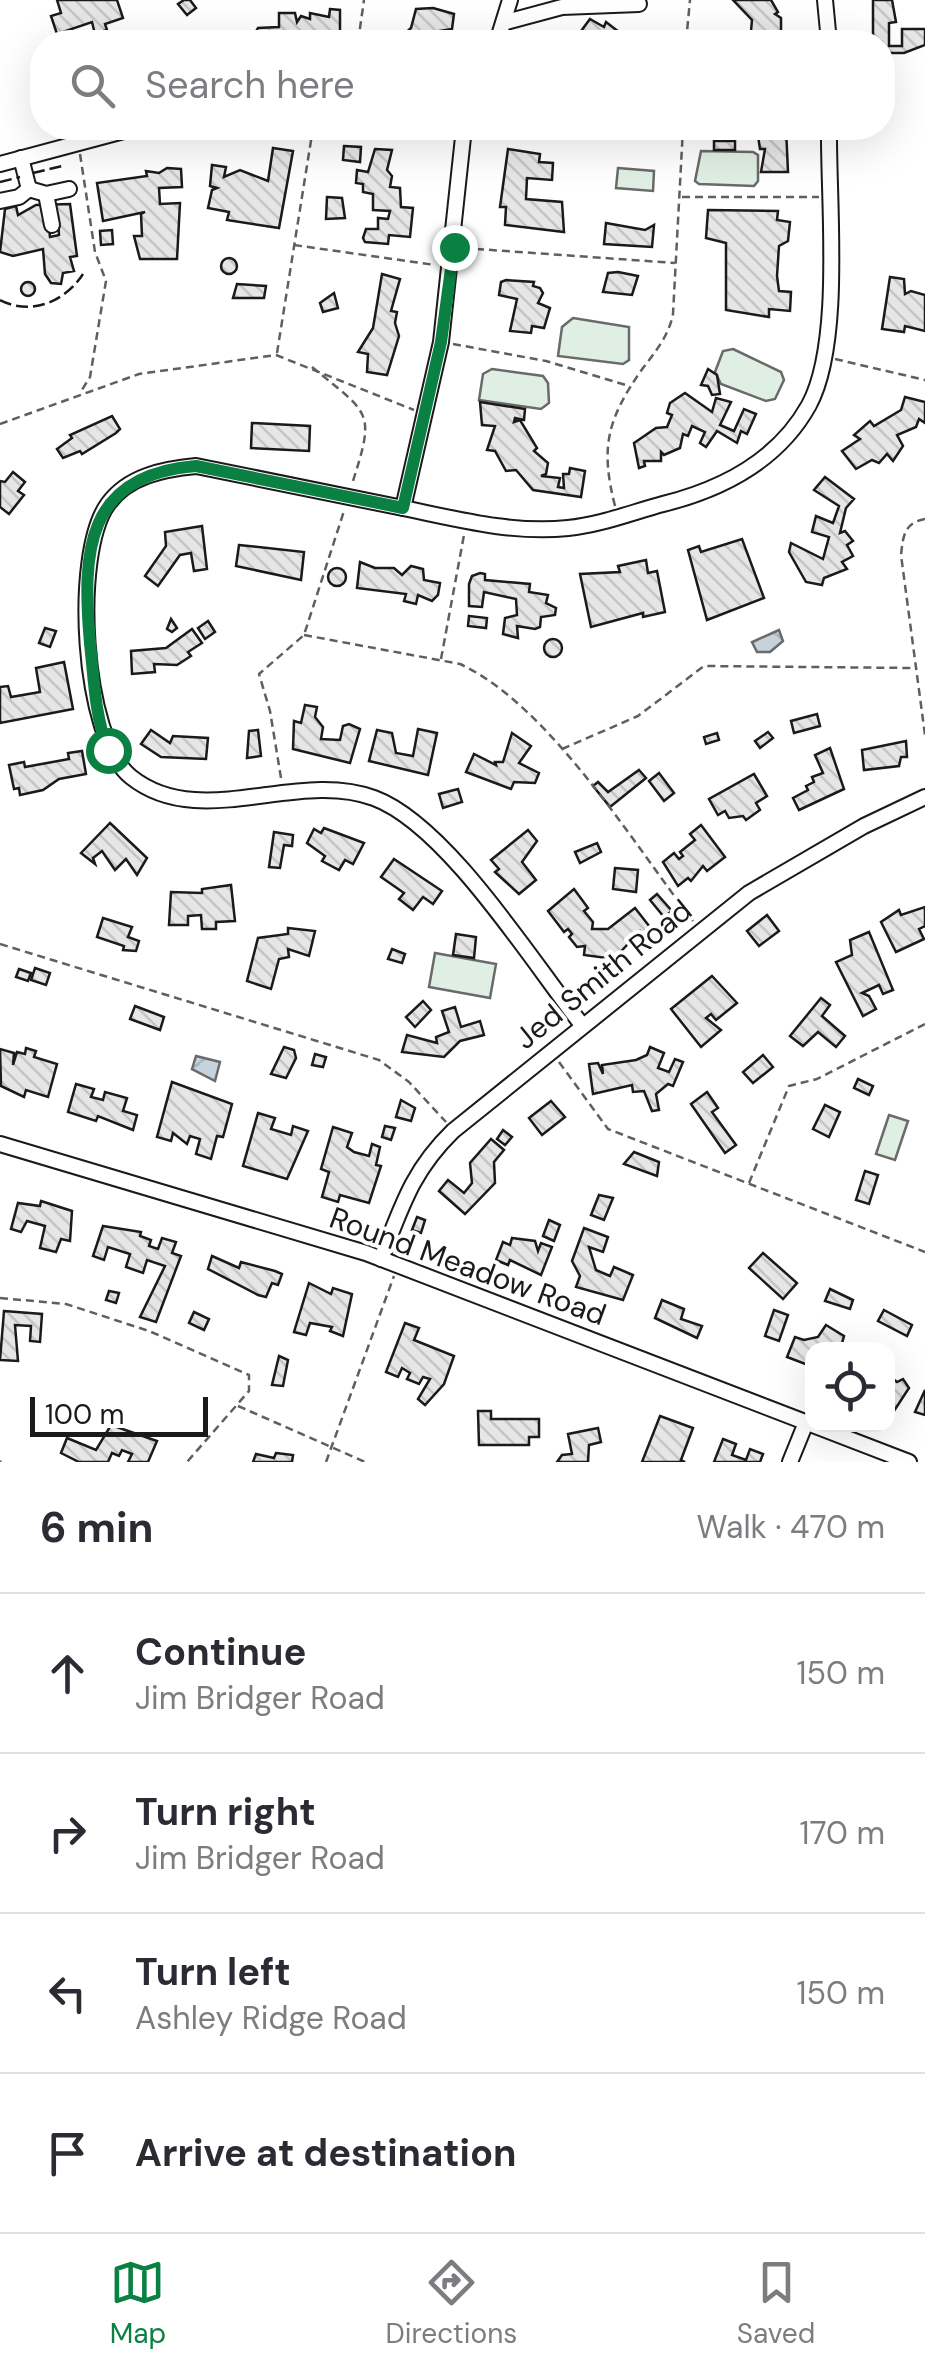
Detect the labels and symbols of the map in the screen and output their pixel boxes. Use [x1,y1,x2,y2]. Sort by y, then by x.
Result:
route end [432,225,478,271]
route start [86,728,132,774]
street label: Jed Smith Road [506,891,700,1057]
street label: Round Meadow Road [324,1198,612,1334]
scale bar [30,1392,208,1436]

